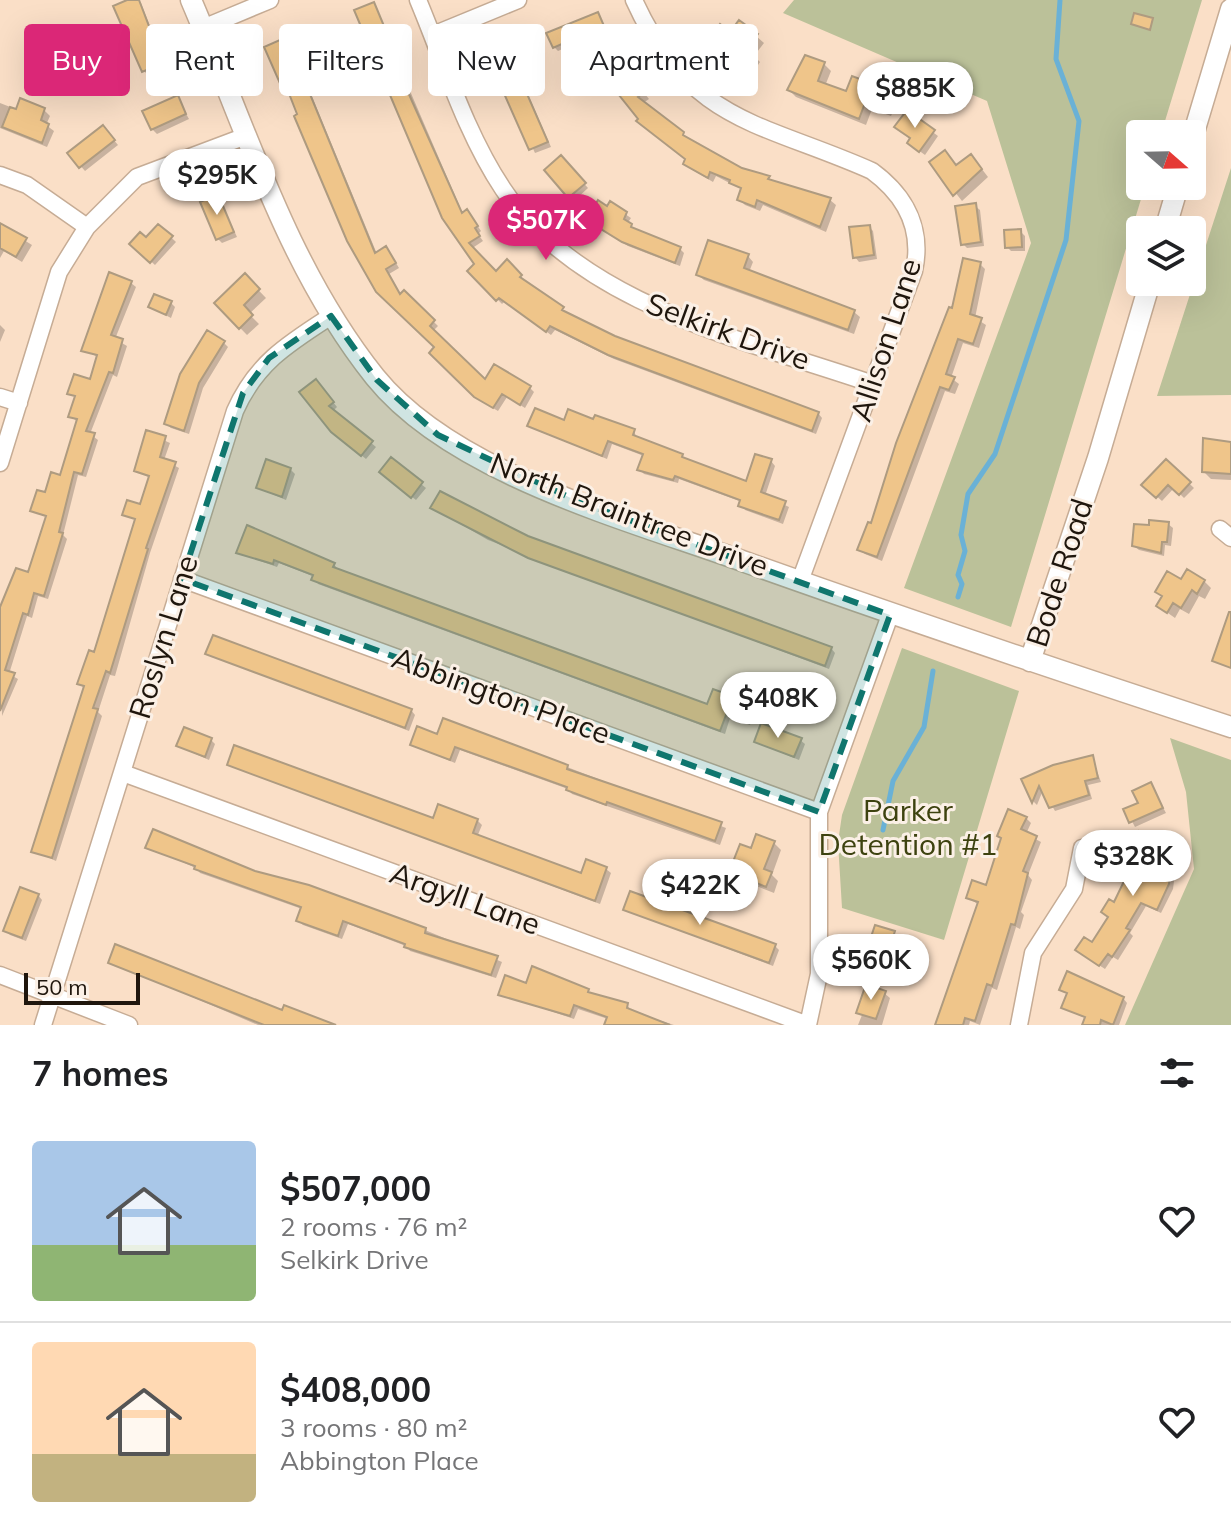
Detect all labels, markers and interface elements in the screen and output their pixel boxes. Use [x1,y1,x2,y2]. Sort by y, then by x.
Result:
chip: Buy [24,24,130,96]
chip: Rent [146,24,263,96]
chip: Filters [279,24,412,96]
chip: New [428,24,545,96]
chip: Apartment [561,24,758,96]
pin: $885K [859,62,971,130]
text: $885K [875,71,955,104]
north arrow [1126,120,1206,200]
map controls [1126,120,1206,296]
pin: $295K [161,149,273,217]
text: $295K [177,158,257,191]
pin: $507K [490,194,602,262]
text: $507K [506,203,586,236]
button: layers [1126,216,1206,296]
street label: Allison Lane [841,253,929,426]
street label: Selkirk Drive [641,284,815,378]
street label: North Braintree Drive [485,443,774,585]
street label: Bode Road [1017,494,1101,651]
street label: Roslyn Lane [120,550,206,723]
street label: Abbington Place [387,638,616,752]
pin: $408K [722,672,834,740]
text: $408K [738,681,818,714]
park label: Parker Detention #1 [818,791,998,863]
pin: $328K [1077,830,1189,898]
text: $328K [1093,839,1173,872]
street label: Argyll Lane [385,853,546,943]
pin: $422K [644,859,756,927]
text: $422K [660,868,740,901]
pin: $560K [815,934,927,1002]
text: $560K [831,943,911,976]
scale bar [24,969,140,1005]
text: 50 m [36,973,87,1001]
icon: filters [1155,1051,1199,1095]
text: 7 homes [32,1052,169,1095]
text: $507,000 [280,1167,431,1210]
icon: home [96,1173,192,1269]
icon: heart [1155,1199,1199,1243]
text: 2 rooms · 76 m² [280,1210,467,1243]
text: Selkirk Drive [280,1243,429,1276]
text: $408,000 [280,1368,431,1411]
icon: home [96,1374,192,1470]
icon: heart [1155,1400,1199,1444]
text: 3 rooms · 80 m² [280,1411,467,1444]
text: Abbington Place [280,1444,479,1477]

